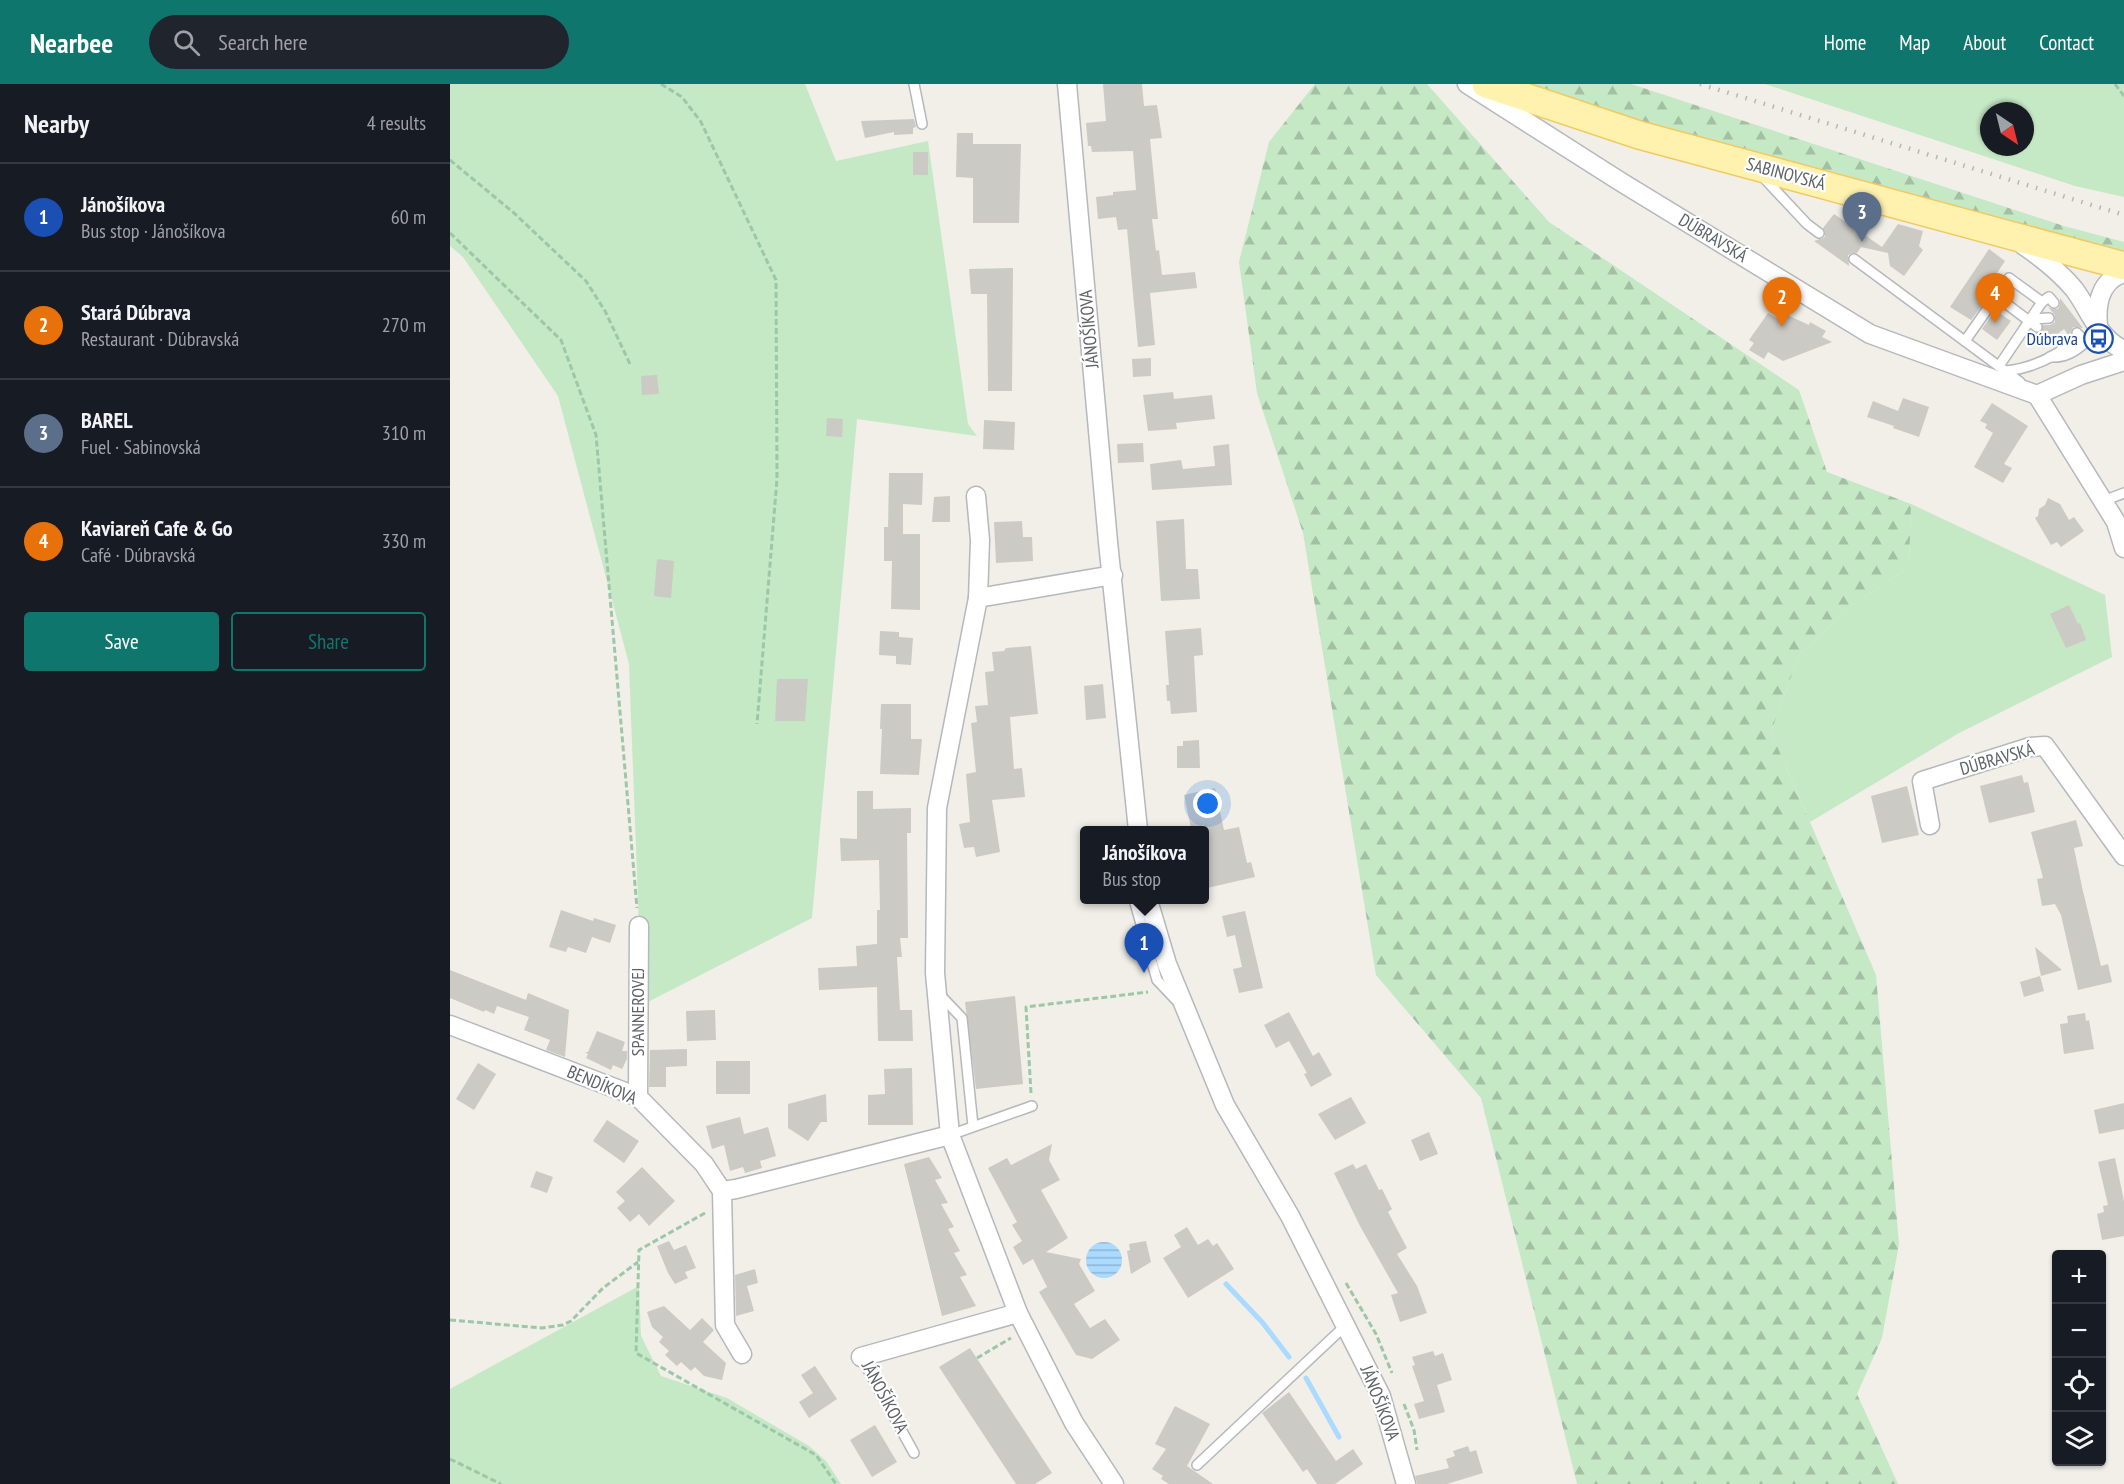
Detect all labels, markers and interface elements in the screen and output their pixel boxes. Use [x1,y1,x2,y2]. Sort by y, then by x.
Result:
search box [149,15,569,69]
text: Nearbee [30,24,113,61]
icon: search [170,26,203,59]
text: Search here [218,28,308,56]
text: Home [1824,29,1866,56]
text: Map [1899,29,1930,56]
text: About [1963,29,2006,56]
text: Contact [2039,29,2094,56]
north arrow [1980,102,2034,156]
text: Nearby [24,107,89,140]
text: 4 results [367,110,426,136]
street label: SABINOVSKÁ [1744,152,1829,195]
text: Jánošíkova [81,190,165,218]
pin: 3 [1842,192,1882,242]
text: 1 [39,204,48,230]
text: 60 m [391,204,426,230]
street label: DÚBRAVSKÁ [1675,208,1752,267]
text: Bus stop · Jánošíkova [81,218,225,244]
pin: 4 [1976,274,2014,323]
pin: 2 [1762,278,1802,327]
street label: JÁNOŠÍKOVA [1074,288,1103,370]
text: Stará Dúbrava [81,298,191,326]
text: 2 [39,312,48,338]
text: 270 m [382,312,426,338]
bus stop icon: Dúbrava [2083,323,2115,355]
text: Restaurant · Dúbravská [81,326,239,352]
place label: Dúbrava [2027,327,2078,350]
text: BAREL [81,406,133,434]
text: 3 [39,420,48,446]
text: 310 m [382,420,426,446]
text: Fuel · Sabinovská [81,434,201,460]
text: Kaviareň Cafe & Go [81,514,233,542]
text: 4 [39,528,48,554]
text: 330 m [382,528,426,554]
text: Café · Dúbravská [81,542,196,568]
button: Save [24,612,219,671]
button: Share [231,612,426,671]
street label: DÚBRAVSKÁ [1957,737,2037,780]
your location [1193,789,1222,818]
popup [1080,826,1209,904]
text: Jánošíkova [1102,838,1187,866]
text: Bus stop [1102,866,1161,892]
pin: 1 [1124,924,1164,973]
street label: SPANNEROVEJ [626,968,649,1056]
street label: BENDÍKOVA [564,1060,641,1110]
map controls [2052,1250,2106,1466]
button: + [2052,1250,2106,1304]
button: − [2052,1304,2106,1358]
street label: JÁNOŠÍKOVA [856,1356,914,1437]
button: locate [2052,1358,2106,1412]
street label: JÁNOŠÍKOVA [1355,1361,1405,1444]
button: layers [2052,1412,2106,1466]

